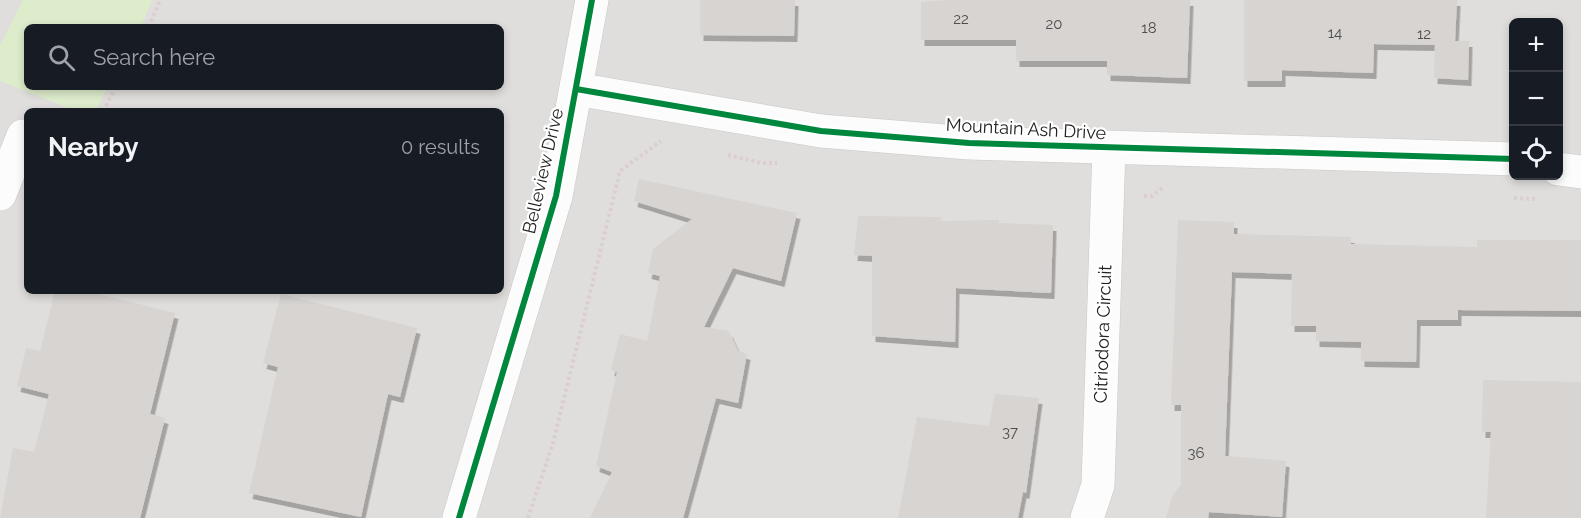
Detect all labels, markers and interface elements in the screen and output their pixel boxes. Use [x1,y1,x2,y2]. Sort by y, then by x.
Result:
house number: 22 [953,10,969,28]
house number: 20 [1046,15,1063,33]
map controls [1509,18,1563,180]
button: + [1509,18,1563,72]
house number: 18 [1141,19,1157,37]
search box [24,24,504,90]
house number: 14 [1328,24,1342,42]
house number: 12 [1417,25,1431,43]
icon: search [45,41,78,74]
text: Search here [93,44,215,70]
button: − [1509,72,1563,126]
street label: Belleview Drive [518,106,567,236]
street label: Mountain Ash Drive [945,114,1107,143]
button: locate [1509,126,1563,180]
text: Nearby [48,132,138,162]
text: 0 results [401,135,480,159]
street label: Citriodora Circuit [1090,264,1115,404]
house number: 37 [1002,423,1018,441]
house number: 36 [1187,444,1205,462]

